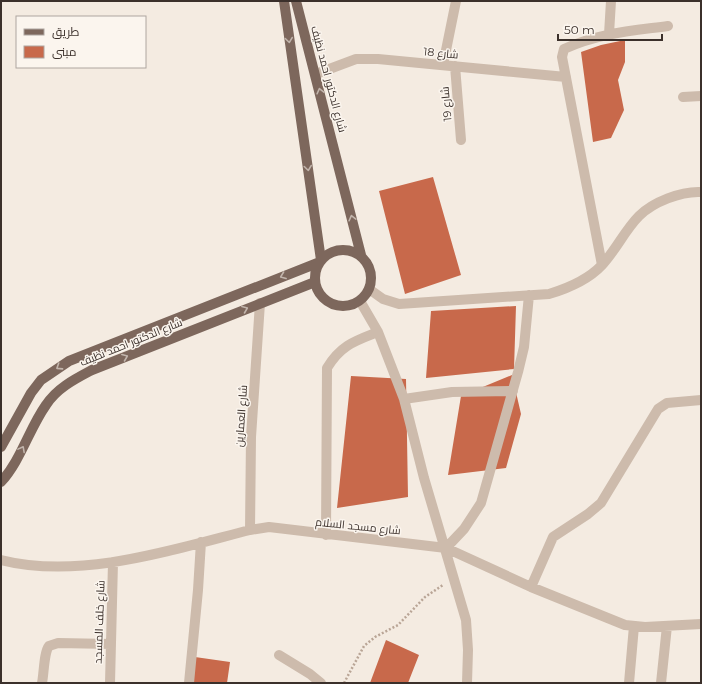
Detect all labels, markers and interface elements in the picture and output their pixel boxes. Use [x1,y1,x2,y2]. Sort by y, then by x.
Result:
legend [16,16,146,68]
scale bar [558,16,662,42]
text: 50 m [564,22,595,37]
text: طريق [52,24,80,39]
street label: شارع الدكتور احمد نظيف [307,24,350,134]
one-way arrow [284,37,293,43]
text: مبنى [52,44,77,59]
street label: شارع 18 [423,44,459,63]
street label: شارع 19 [438,86,455,122]
one-way arrow [316,88,325,95]
one-way arrow [303,165,312,171]
one-way arrow [348,214,356,221]
one-way arrow [280,272,287,280]
one-way arrow [241,306,249,314]
street label: شارع الدكتور احمد نظيف [78,315,185,370]
one-way arrow [121,353,128,361]
one-way arrow [56,362,63,370]
street label: شارع العمارين [232,384,251,448]
one-way arrow [17,446,25,453]
street label: شارع مسجد السلام [314,515,401,538]
street label: شارع خلف المسجد [91,580,108,664]

